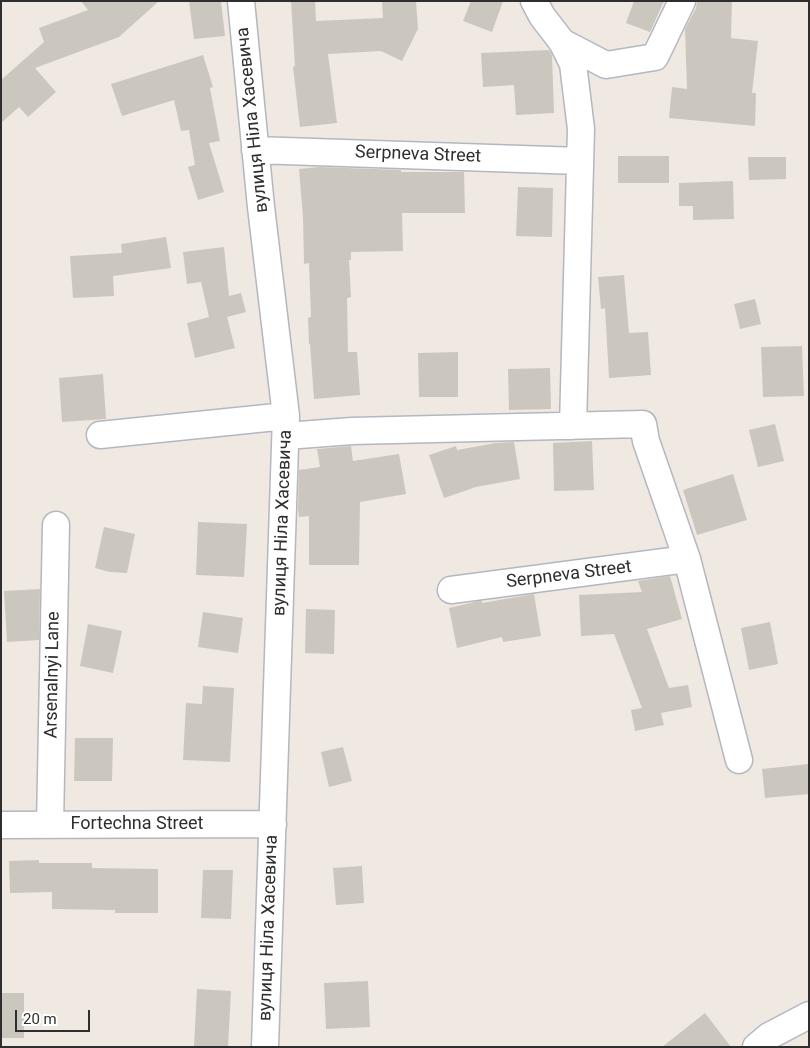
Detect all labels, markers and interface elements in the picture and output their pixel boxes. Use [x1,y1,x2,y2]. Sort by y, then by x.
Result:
street label: вулиця Ніла Хасевича [233,26,273,214]
street label: Serpneva Street [355,142,481,168]
street label: вулиця Ніла Хасевича [269,429,297,617]
street label: Serpneva Street [505,557,633,593]
street label: Arsenalnyi Lane [41,611,65,739]
street label: Fortechna Street [70,813,204,835]
street label: вулиця Ніла Хасевича [255,834,283,1022]
scale bar [18,1000,92,1032]
text: 20 m [23,1010,57,1028]

